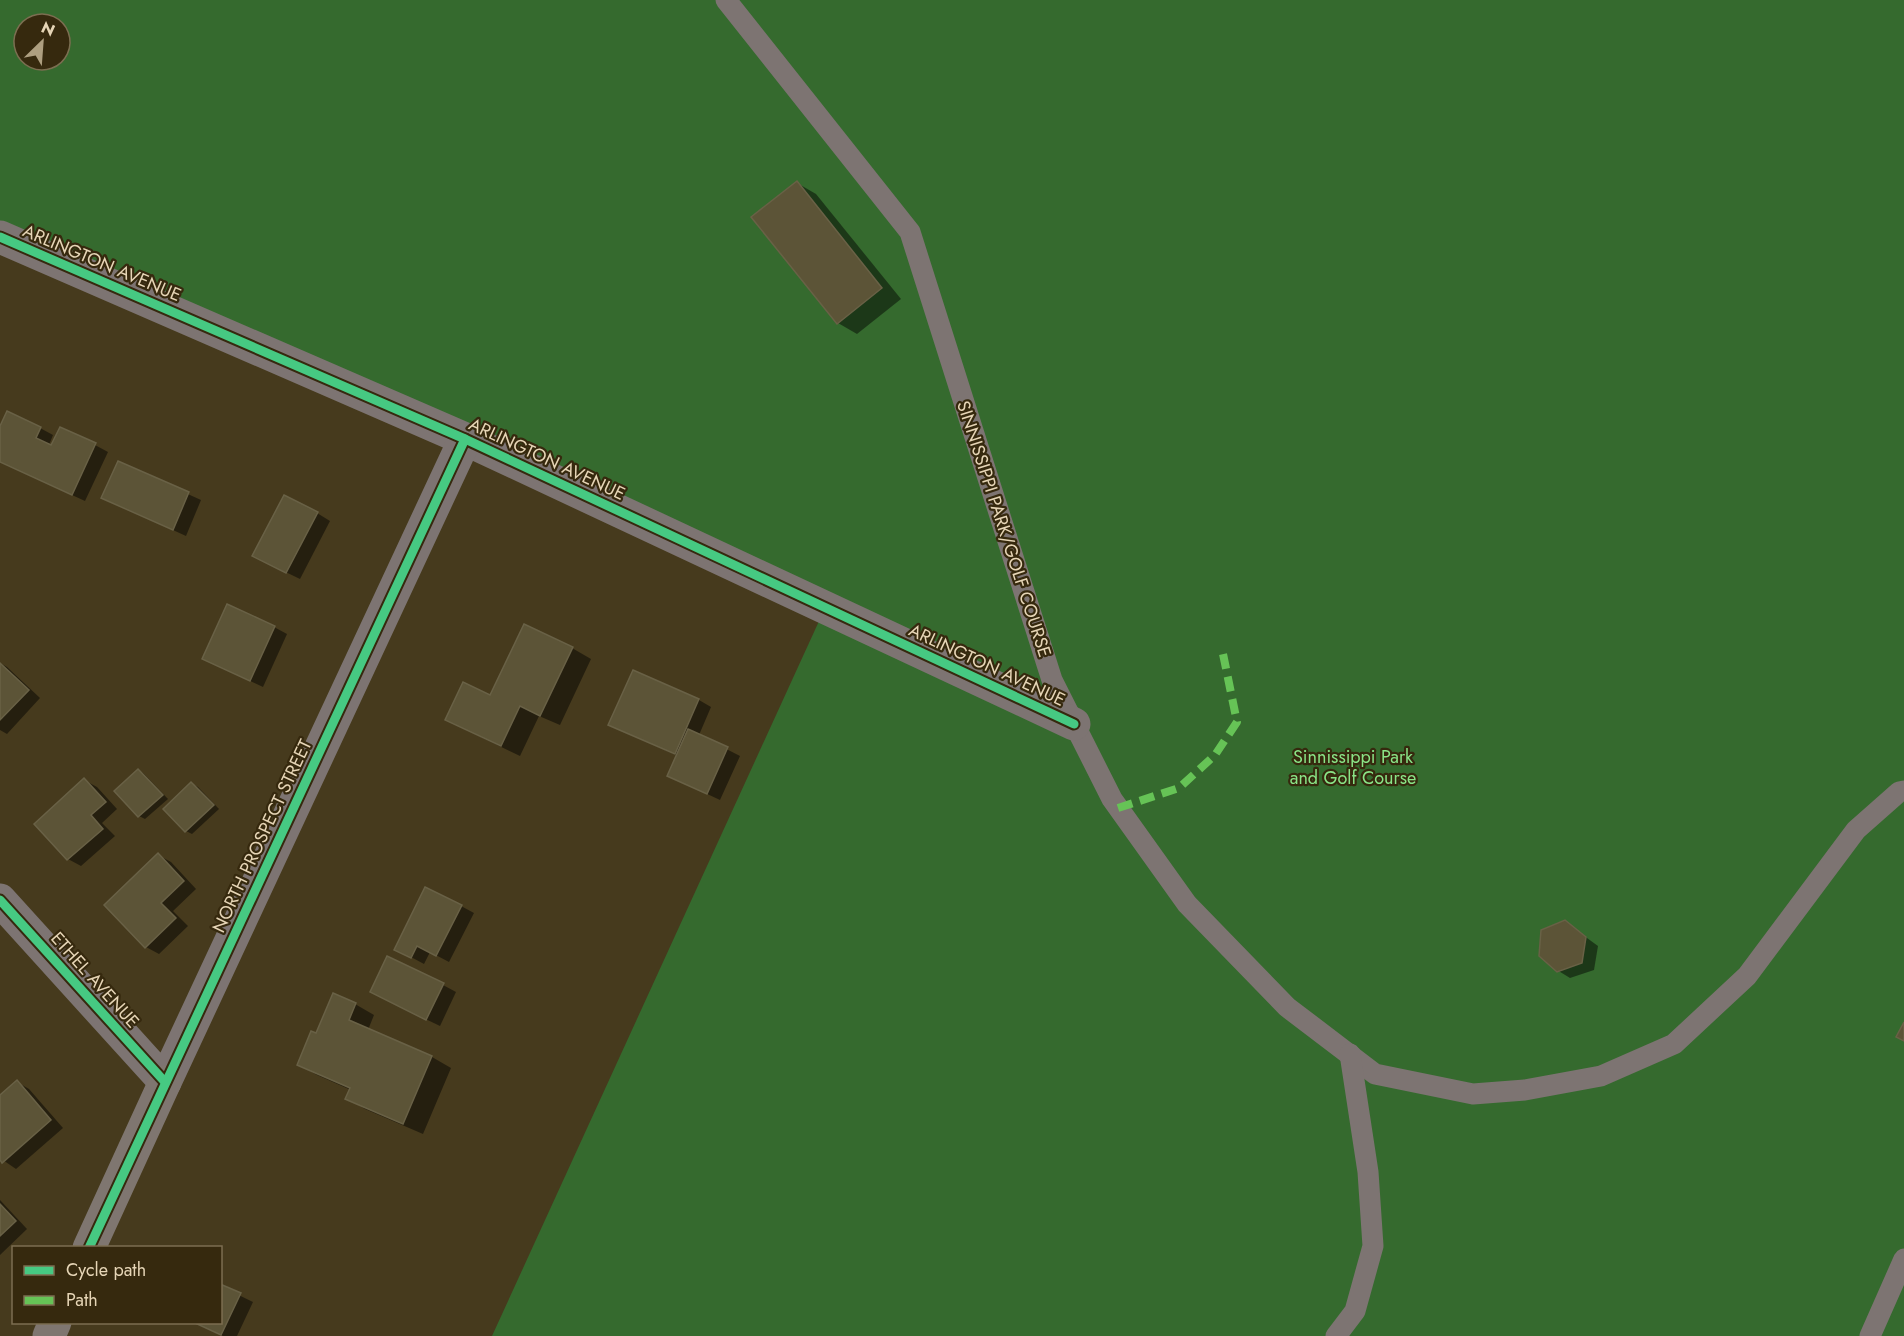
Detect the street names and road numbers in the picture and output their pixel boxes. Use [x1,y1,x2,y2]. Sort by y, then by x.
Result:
street label: ARLINGTON AVENUE [19,218,185,308]
street label: SINNISSIPPI PARK/GOLF COURSE [950,397,1058,661]
street label: ARLINGTON AVENUE [465,411,629,507]
street label: ARLINGTON AVENUE [905,617,1069,713]
street label: NORTH PROSPECT STREET [206,734,319,937]
street label: ETHEL AVENUE [45,926,145,1034]

